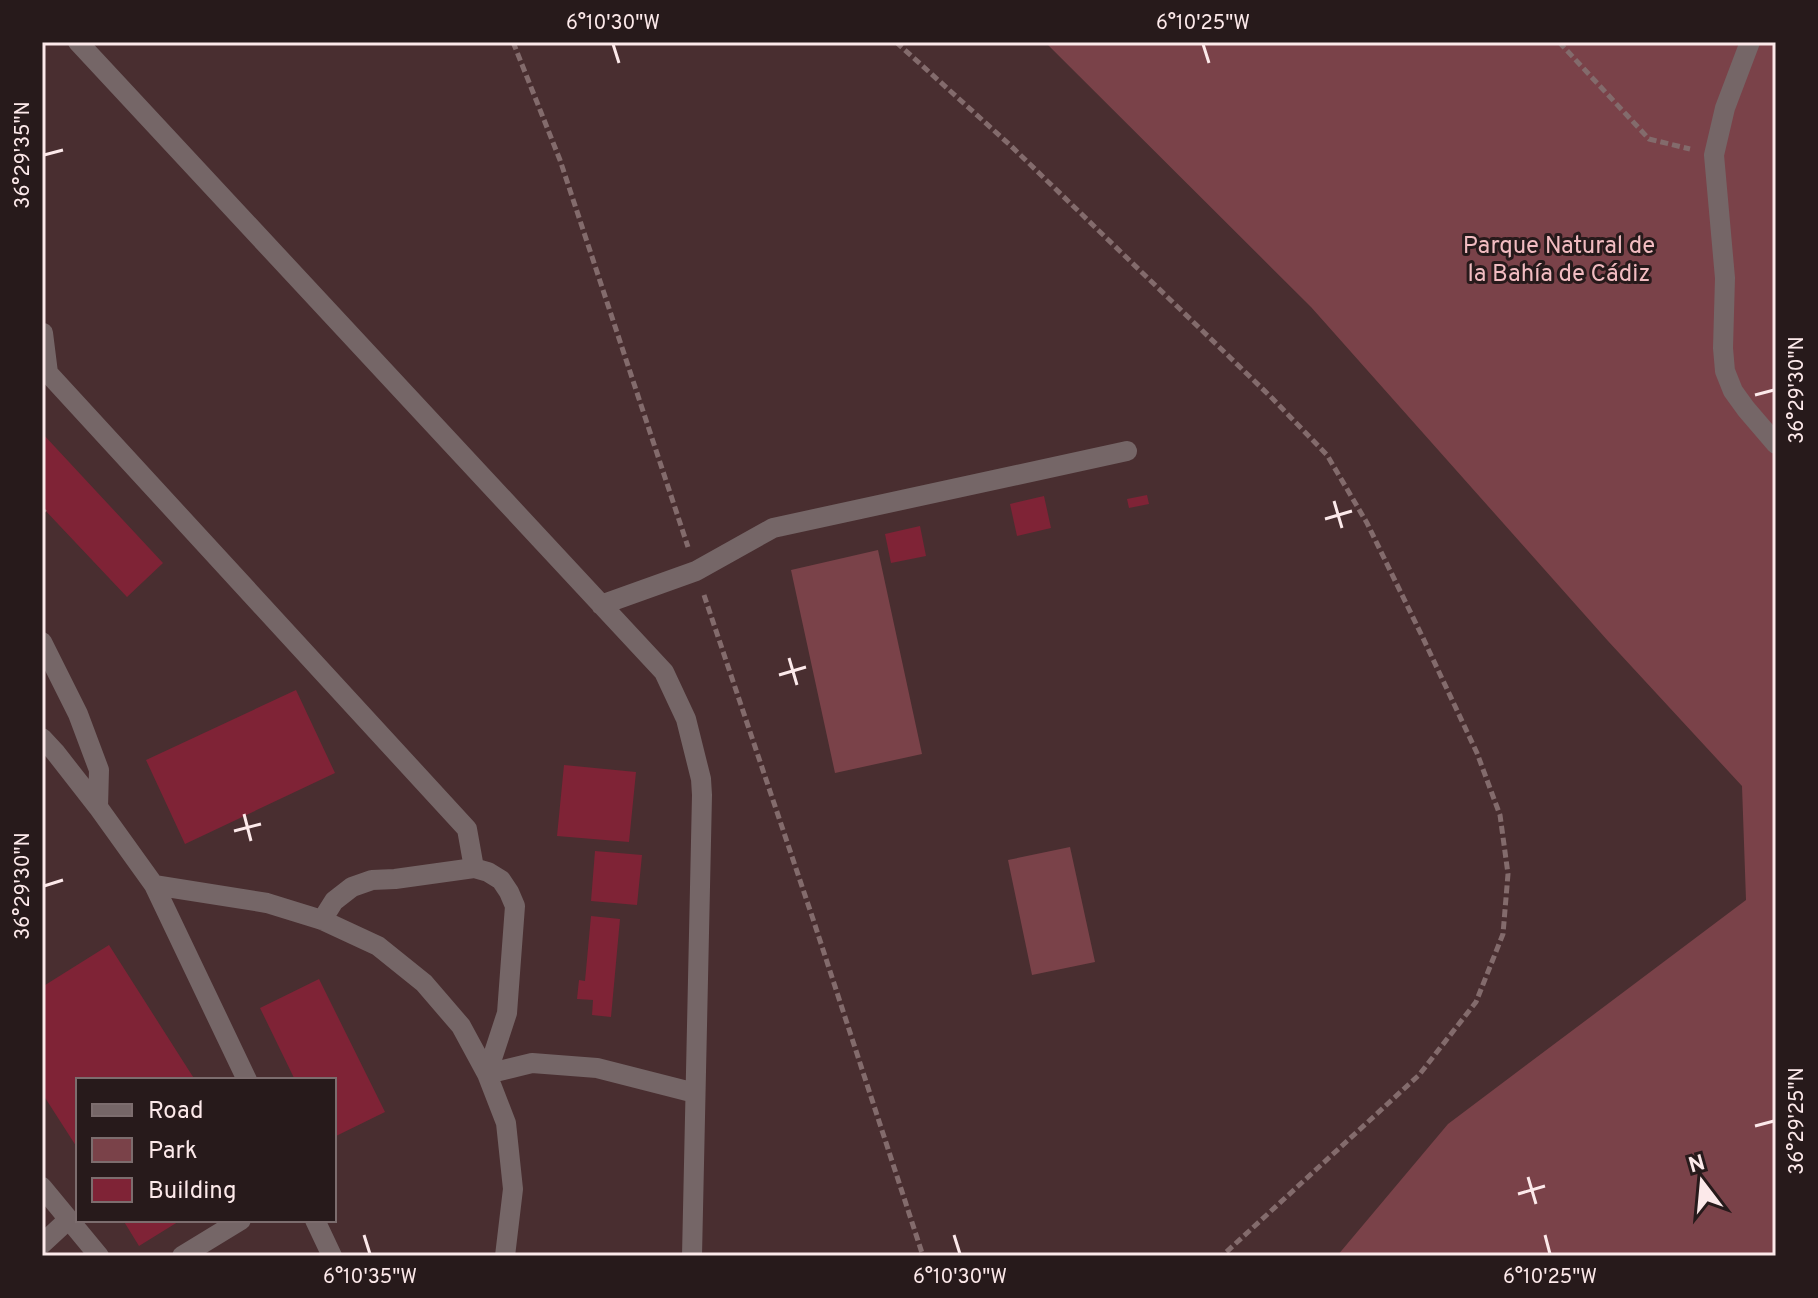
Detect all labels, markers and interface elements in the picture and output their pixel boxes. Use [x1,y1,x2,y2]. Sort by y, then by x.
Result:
text: 6°10'30"W [566,11,660,37]
text: 6°10'25"W [1156,11,1250,37]
text: 36°29'35"N [11,101,37,209]
park label: Parque Natural de la Bahía de Cádiz [1463,232,1655,290]
text: 36°29'30"N [1785,336,1811,444]
text: 36°29'30"N [11,832,37,940]
text: 36°29'25"N [1785,1067,1811,1175]
legend [76,1078,336,1222]
text: Road [148,1097,204,1127]
text: Park [148,1137,198,1167]
north arrow [1662,1142,1742,1222]
text: N [1686,1150,1708,1180]
text: Building [148,1177,237,1207]
text: 6°10'35"W [323,1265,417,1291]
text: 6°10'30"W [913,1265,1007,1291]
text: 6°10'25"W [1503,1265,1597,1291]

